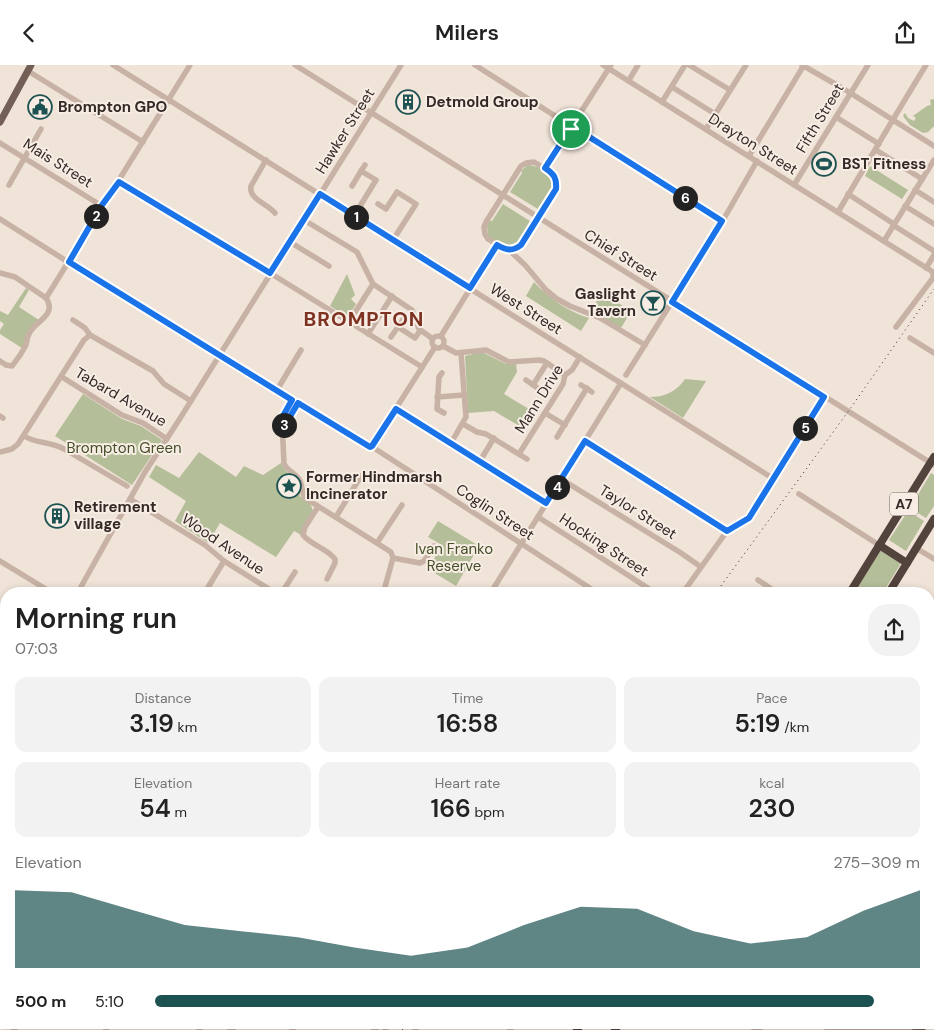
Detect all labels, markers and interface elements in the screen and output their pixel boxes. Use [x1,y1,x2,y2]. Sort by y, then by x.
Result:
text: Milers [435,18,499,47]
icon: back [15,19,43,47]
icon: share [891,19,919,47]
street label: Fifth Street [791,79,849,156]
street label: Hawker Street [311,84,379,178]
building icon: Detmold Group [395,89,421,115]
place label: Detmold Group [426,92,539,112]
public building icon: Brompton GPO [27,94,53,120]
place label: Brompton GPO [58,97,167,117]
pin [550,108,592,150]
street label: Drayton Street [705,109,802,180]
icon: arrive [557,115,585,143]
street label: Mais Street [19,134,97,192]
sports icon: BST Fitness [811,151,837,177]
place label: BST Fitness [842,154,926,174]
pin: 6 [672,185,698,211]
text: 6 [681,189,690,207]
pin: 2 [84,203,108,229]
pin: 1 [344,205,368,229]
text: 2 [92,207,101,225]
text: 1 [354,208,359,226]
street label: Chief Street [580,224,662,286]
street label: West Street [486,279,566,339]
place label: Gaslight Tavern [575,284,636,321]
bar icon: Gaslight Tavern [640,290,666,316]
district label: BROMPTON [304,306,424,332]
street label: Mann Drive [510,361,568,437]
street label: Tabard Avenue [72,363,170,431]
pin: 3 [272,413,296,437]
pin: 5 [792,415,818,441]
text: 3 [280,416,289,434]
text: 5 [801,419,810,437]
park label: Brompton Green [66,438,182,458]
place label: Former Hindmarsh Incinerator [306,467,442,504]
place icon: Former Hindmarsh Incinerator [276,473,302,499]
pin: 4 [544,475,570,499]
text: 4 [553,478,562,496]
street label: Coglin Street [452,479,538,545]
street label: Taylor Street [595,480,681,544]
road number: A7 [890,493,918,515]
place label: Retirement village [74,497,157,534]
building icon: Retirement village [44,503,70,529]
street label: Wood Avenue [178,509,268,579]
street label: Hocking Street [556,509,652,581]
park label: Ivan Franko Reserve [415,539,493,576]
text: Morning run [15,600,177,637]
button: share [868,604,920,656]
text: 07:03 [15,638,58,659]
text: Distance [135,689,192,707]
text: Time [452,689,483,707]
text: Pace [756,689,788,707]
text: 3.19 [129,707,174,740]
text: 16:58 [437,707,498,740]
text: 5:19 [734,707,780,740]
text: km [174,718,197,736]
text: /km [780,718,809,736]
text: Elevation [134,774,192,792]
text: Heart rate [435,774,500,792]
text: kcal [759,774,784,792]
text: 54 [139,792,171,825]
text: 166 [430,792,471,825]
text: 230 [748,792,795,825]
text: m [171,803,187,821]
text: bpm [471,803,505,821]
text: Elevation [15,852,82,873]
text: 275–309 m [834,852,920,873]
text: 500 m [15,991,66,1012]
text: 5:10 [95,991,124,1012]

